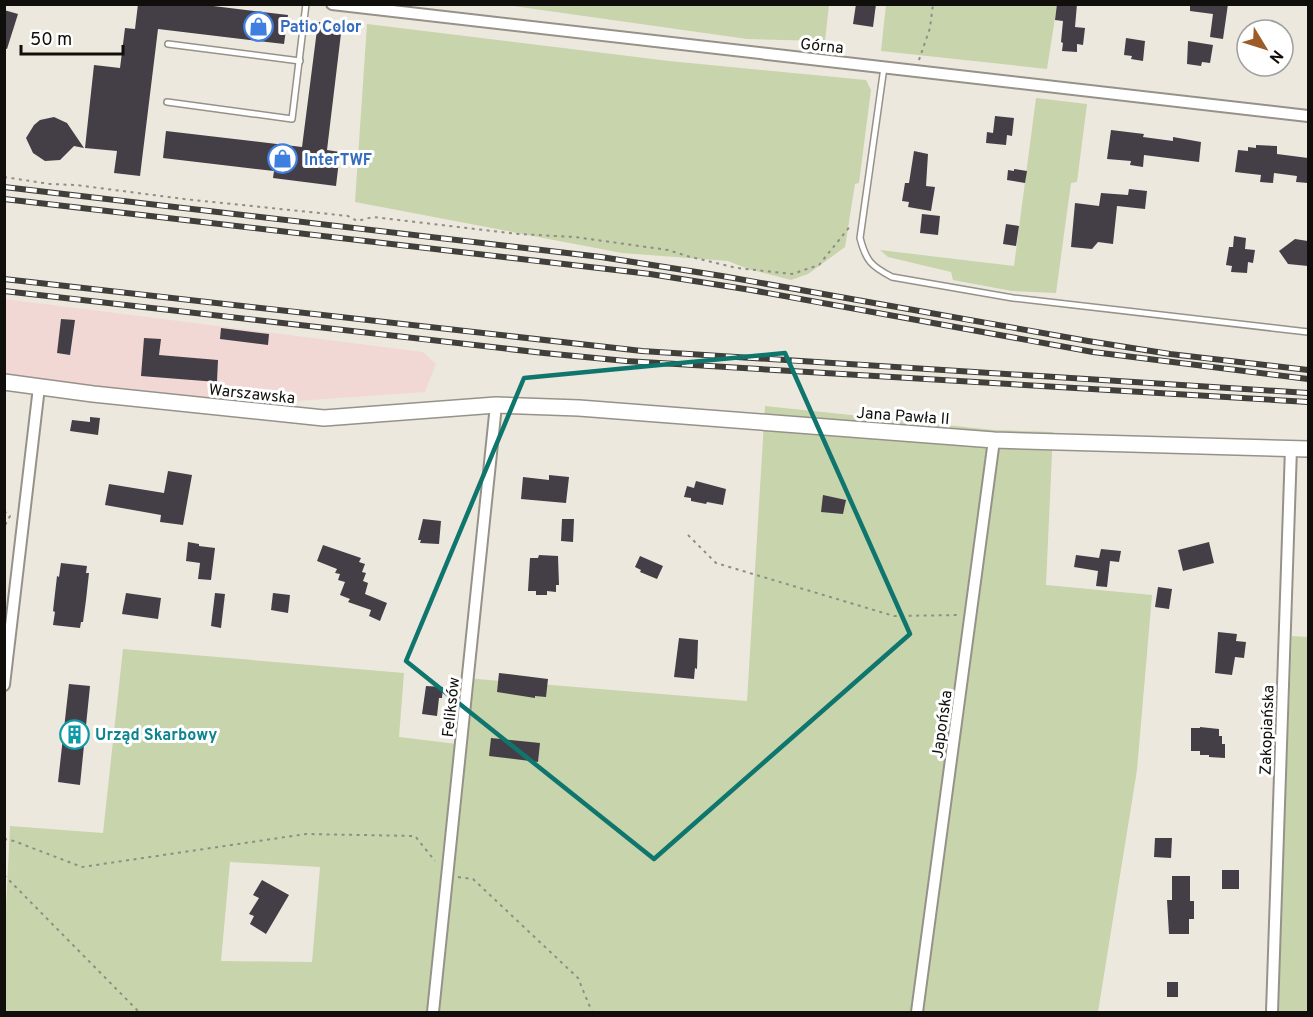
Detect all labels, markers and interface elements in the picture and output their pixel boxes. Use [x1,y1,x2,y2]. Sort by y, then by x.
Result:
shop icon: Patio Color [243,10,275,42]
scale bar [21,18,123,56]
place label: Patio Color [280,18,362,38]
north arrow [1235,18,1295,78]
text: 50 m [30,29,72,52]
street label: Górna [799,35,845,59]
text: N [1264,45,1287,67]
shop icon: InterTWF [267,143,299,175]
place label: InterTWF [304,151,372,171]
street label: Warszawska [208,381,296,409]
street label: Jana Pawła II [856,404,950,430]
street label: Feliksów [439,676,465,738]
street label: Zakopiańska [1256,685,1280,776]
street label: Japońska [928,689,958,760]
building icon: Urząd Skarbowy [58,718,90,750]
place label: Urząd Skarbowy [95,726,217,746]

